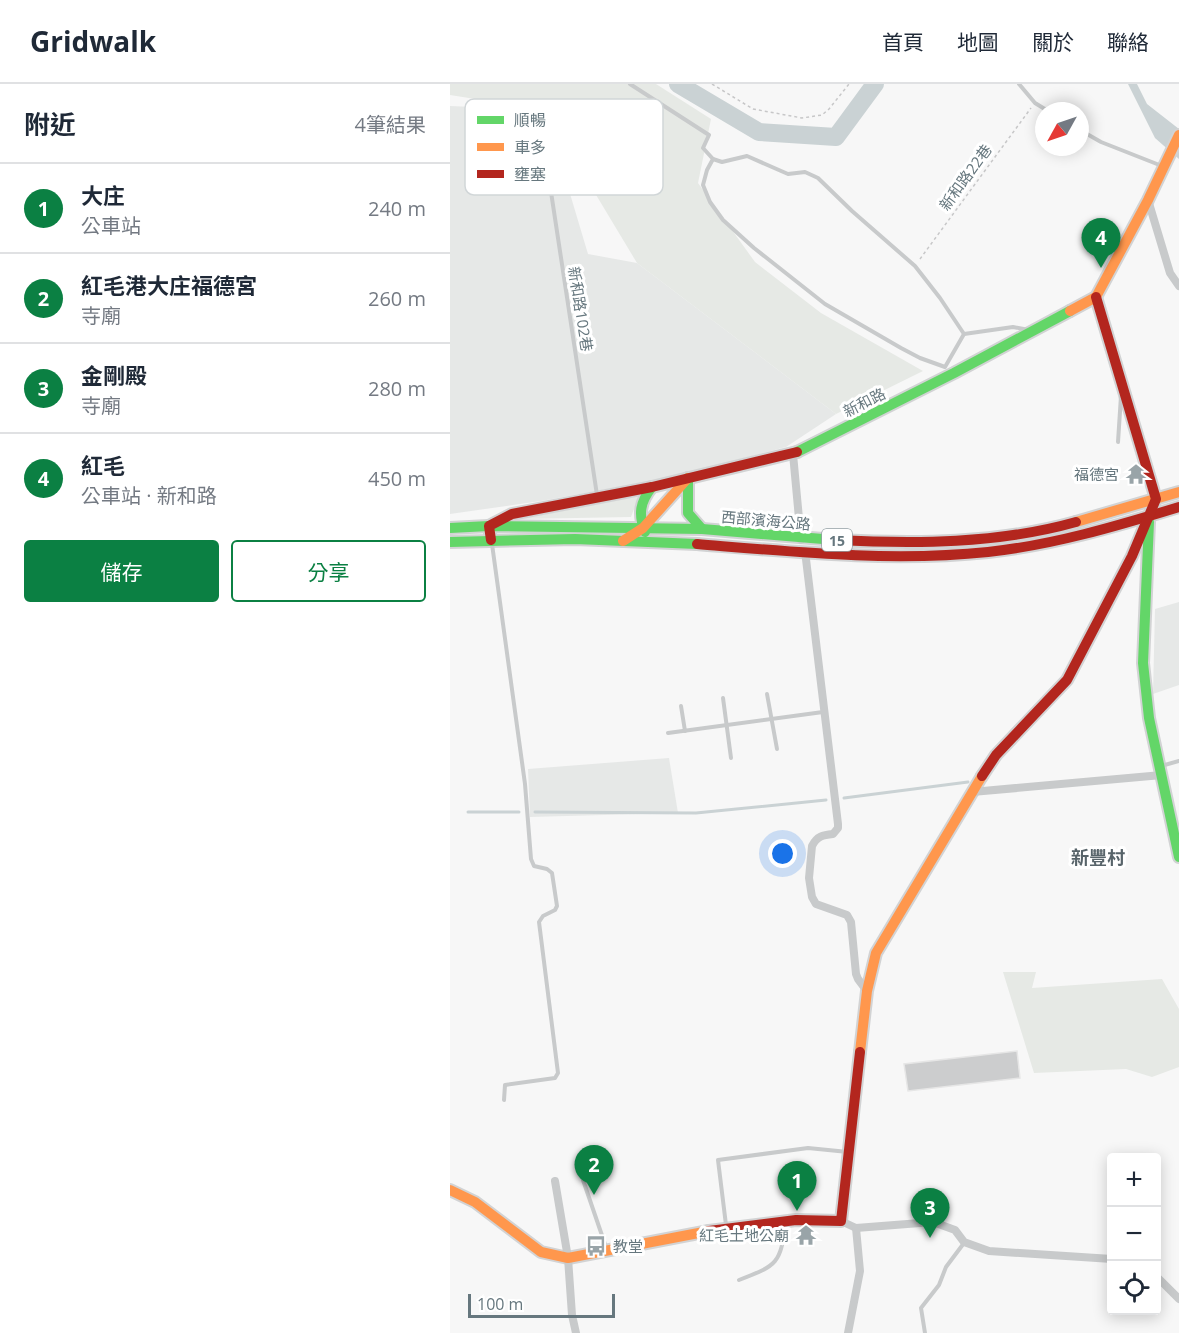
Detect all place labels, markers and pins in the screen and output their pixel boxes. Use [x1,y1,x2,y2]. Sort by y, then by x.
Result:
pin: 4 [1082,218,1120,268]
temple icon: 福德宮 [1124,462,1148,486]
place label: 福德宮 [1074,464,1119,484]
pin: 2 [574,1146,614,1195]
pin: 1 [778,1162,816,1211]
pin: 3 [910,1188,950,1238]
temple icon: 紅毛土地公廟 [794,1223,818,1247]
place label: 紅毛土地公廟 [699,1225,789,1245]
bus stop icon: 教堂 [584,1234,608,1258]
place label: 教堂 [613,1236,643,1256]

